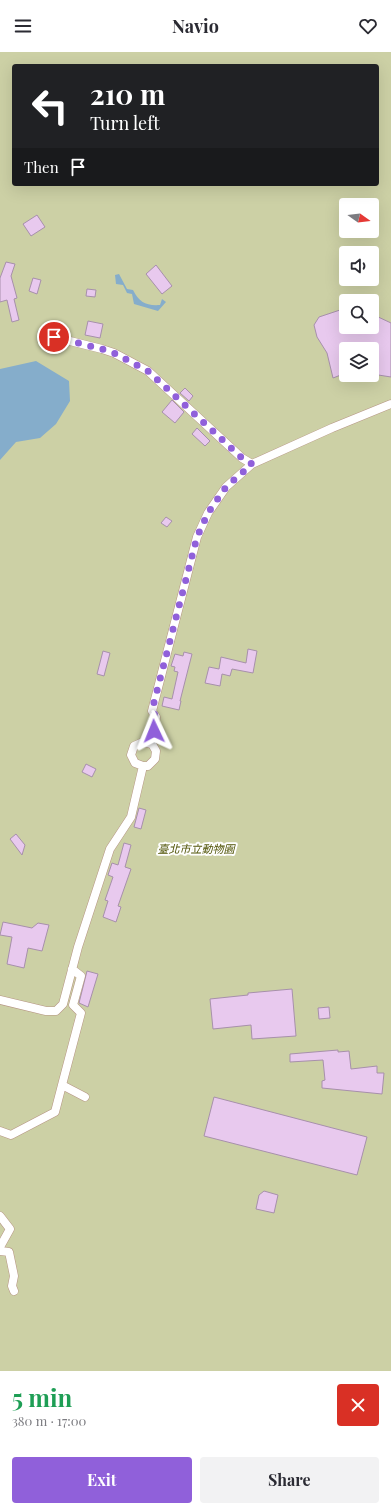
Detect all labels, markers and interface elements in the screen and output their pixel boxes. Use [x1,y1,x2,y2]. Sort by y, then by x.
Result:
text: Navio [172,14,219,38]
icon: menu [12,15,34,37]
icon: heart [357,15,379,37]
text: 210 m [90,75,165,112]
icon: left [24,80,76,132]
text: Turn left [90,111,160,135]
icon: arrive [67,156,89,178]
text: Then [24,157,59,177]
north arrow [339,198,379,238]
map controls [339,198,379,382]
button: sound [339,246,379,286]
button: search [339,294,379,334]
pin [37,320,71,354]
icon: arrive [43,326,65,348]
button: layers [339,342,379,382]
position arrow [133,710,175,752]
park label: 臺北市立動物園 [158,841,236,856]
text: 5 min [12,1381,72,1413]
button: close [337,1384,379,1426]
text: 380 m · 17:00 [12,1412,86,1429]
button: Exit [12,1457,192,1503]
button: Share [200,1457,379,1503]

